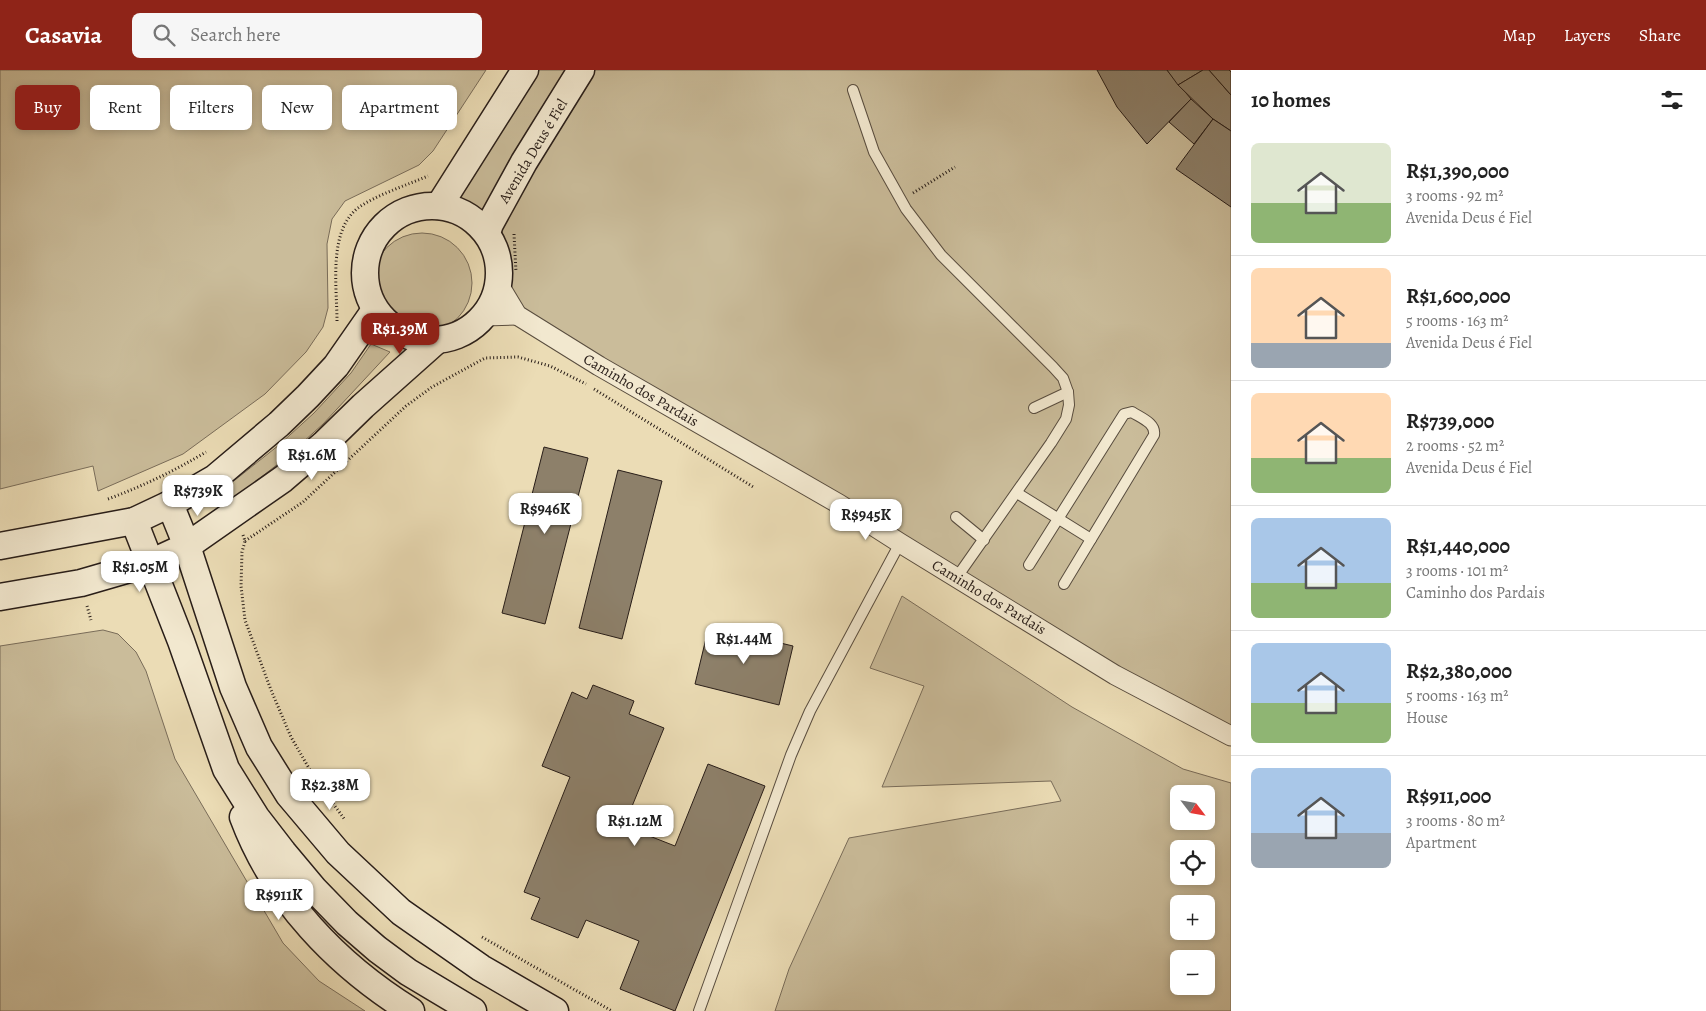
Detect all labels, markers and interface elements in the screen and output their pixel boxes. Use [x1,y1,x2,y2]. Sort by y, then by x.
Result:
search box [132,13,482,58]
text: Casavia [25,19,102,51]
icon: search [150,21,178,49]
text: Search here [190,22,281,48]
text: Map [1503,23,1536,47]
text: Layers [1564,23,1611,47]
text: Share [1639,23,1681,47]
chip: Buy [15,85,80,130]
chip: Rent [90,85,160,130]
chip: Filters [170,85,252,130]
chip: New [262,85,332,130]
chip: Apartment [342,85,457,130]
text: 10 homes [1251,86,1331,114]
icon: filters [1658,86,1686,114]
street label: Avenida Deus é Fiel [493,95,572,208]
text: R$1,390,000 [1406,157,1509,185]
icon: home [1291,163,1351,223]
text: 3 rooms · 92 m² [1406,185,1504,207]
text: Avenida Deus é Fiel [1406,207,1532,229]
text: R$1,600,000 [1406,282,1511,310]
icon: home [1291,288,1351,348]
text: 5 rooms · 163 m² [1406,310,1508,332]
pin: R$1.39M [354,312,446,355]
text: R$1.39M [372,318,428,340]
text: Avenida Deus é Fiel [1406,332,1532,354]
street label: Caminho dos Pardais [580,349,702,431]
text: R$739,000 [1406,407,1494,435]
icon: home [1291,413,1351,473]
text: 2 rooms · 52 m² [1406,435,1504,457]
pin: R$1.6M [271,438,353,481]
text: R$1.6M [288,444,336,466]
text: Avenida Deus é Fiel [1406,457,1532,479]
pin: R$739K [157,474,239,517]
text: R$739K [173,480,223,502]
pin: R$946K [504,492,586,535]
text: R$946K [520,498,570,520]
pin: R$945K [825,498,907,541]
text: R$945K [841,504,891,526]
text: R$1,440,000 [1406,532,1510,560]
icon: home [1291,538,1351,598]
pin: R$1.05M [94,550,186,593]
street label: Caminho dos Pardais [928,555,1050,639]
text: R$1.05M [112,556,168,578]
text: 3 rooms · 101 m² [1406,560,1508,582]
text: Caminho dos Pardais [1406,582,1545,604]
pin: R$1.44M [698,622,790,665]
text: R$1.44M [716,628,772,650]
text: R$2,380,000 [1406,657,1512,685]
icon: home [1291,663,1351,723]
text: 5 rooms · 163 m² [1406,685,1508,707]
text: House [1406,707,1448,729]
pin: R$2.38M [284,768,376,811]
text: R$2.38M [301,774,359,796]
text: R$911,000 [1406,782,1491,810]
north arrow [1170,785,1215,830]
map controls [1170,785,1215,995]
icon: home [1291,788,1351,848]
pin: R$1.12M [589,804,681,847]
text: R$1.12M [608,810,662,832]
text: 3 rooms · 80 m² [1406,810,1505,832]
text: Apartment [1406,832,1477,854]
button: locate [1170,840,1215,885]
pin: R$911K [238,878,320,921]
text: R$911K [255,884,303,906]
button: + [1170,895,1215,940]
button: − [1170,950,1215,995]

